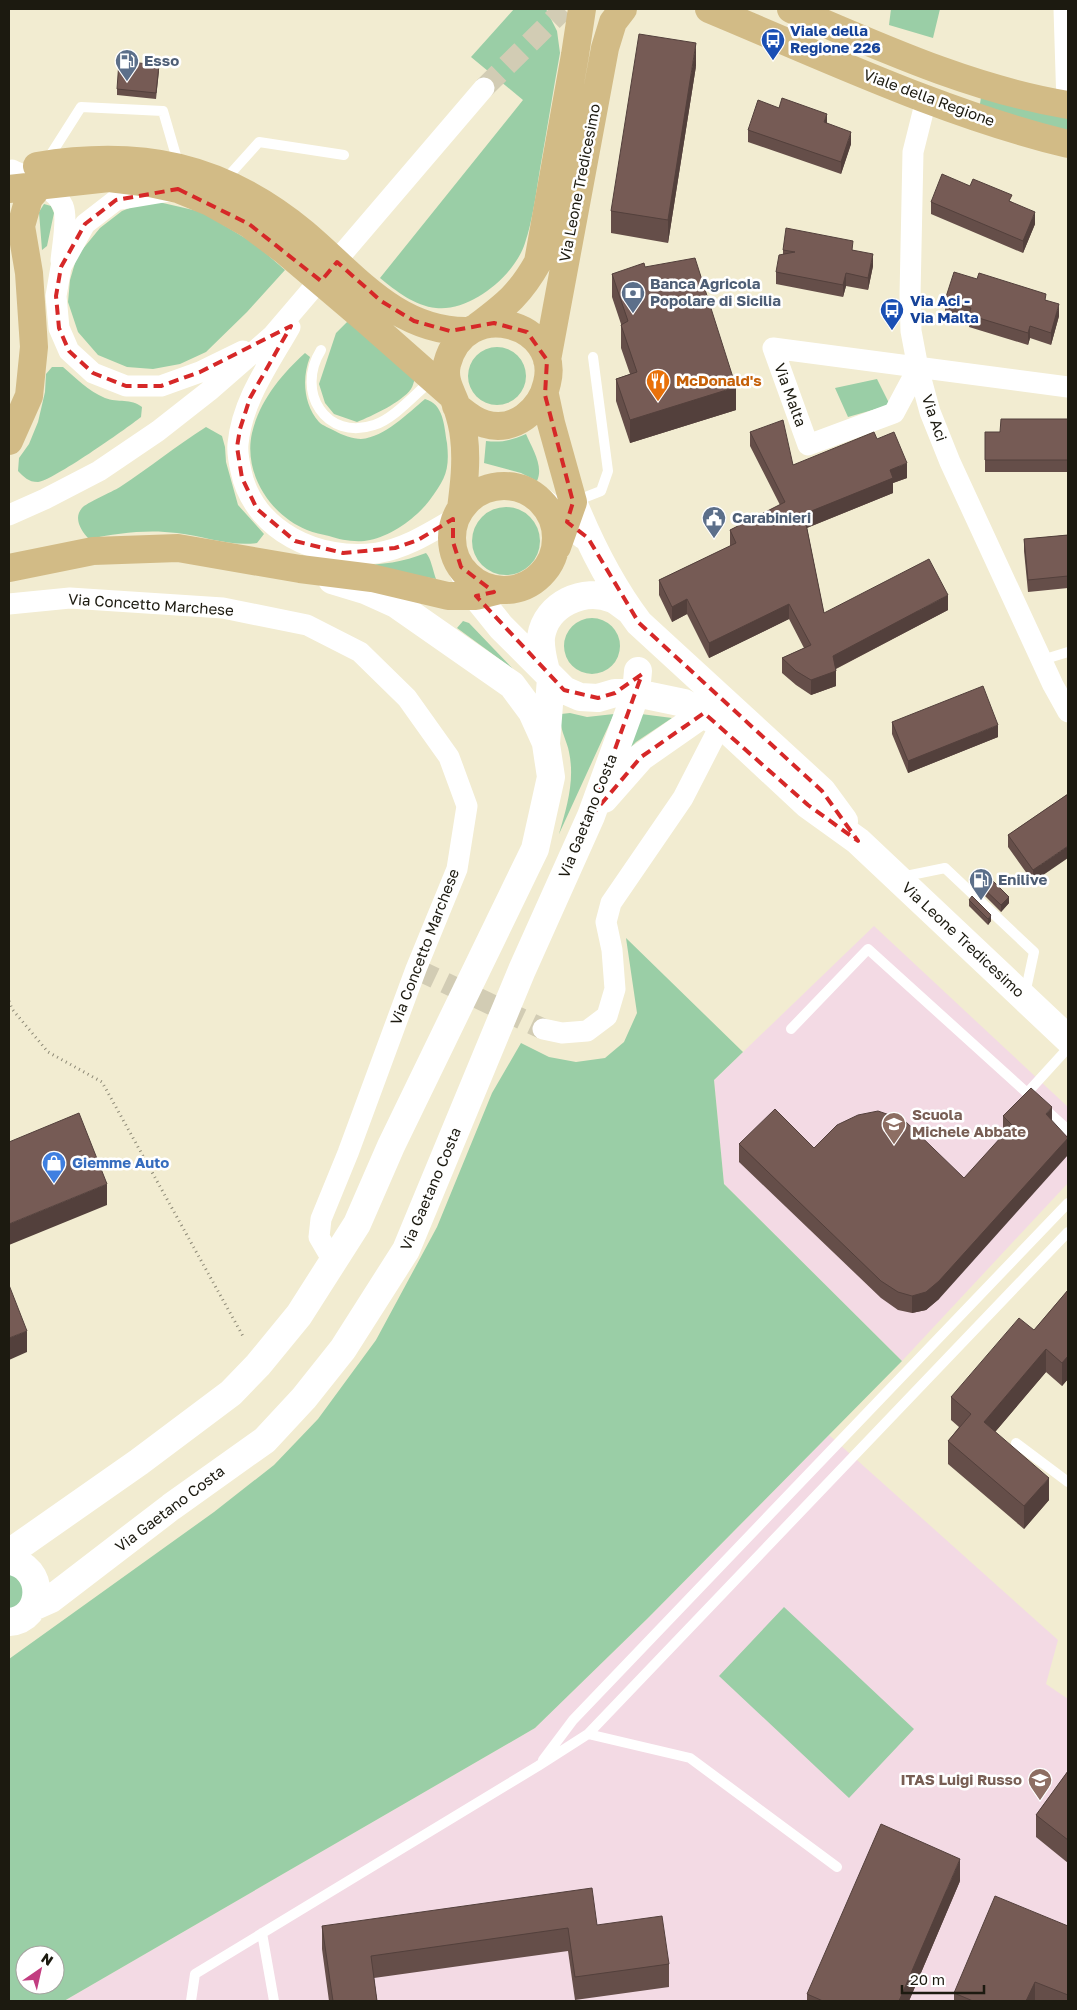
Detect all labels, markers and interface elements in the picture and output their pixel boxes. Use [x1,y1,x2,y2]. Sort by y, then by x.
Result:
place label: Viale della Regione 226 [790,21,881,56]
bus stop icon: Viale della Regione 226 [760,27,786,61]
fuel station icon: Esso [114,48,140,82]
place label: Esso [144,51,179,69]
street label: Viale della Regione [861,65,998,129]
street label: Via Leone Tredicesimo [555,102,603,263]
place label: Banca Agricola Popolare di Sicilia [650,274,781,309]
bank icon: Banca Agricola Popolare di Sicilia [620,280,646,314]
place label: Via Aci - Via Malta [910,291,979,326]
bus stop icon: Via Aci - Via Malta [879,297,905,331]
street label: Via Malta [771,360,811,429]
restaurant icon: McDonald's [645,368,671,402]
place label: McDonald's [676,371,762,389]
street label: Via Aci [919,392,951,443]
public building icon: Carabinieri [701,505,727,539]
place label: Carabinieri [732,508,811,526]
street label: Via Concetto Marchese [68,589,235,619]
street label: Via Gaetano Costa [554,751,620,880]
street label: Via Concetto Marchese [386,866,462,1027]
fuel station icon: Enilive [968,867,994,901]
place label: Enilive [998,870,1047,888]
street label: Via Leone Tredicesimo [899,878,1029,1001]
place label: Scuola Michele Abbate [912,1105,1026,1140]
school or university icon: Scuola Michele Abbate [881,1111,907,1145]
street label: Via Gaetano Costa [396,1124,464,1253]
shop icon: Giemme Auto [41,1150,67,1184]
place label: Giemme Auto [72,1153,169,1171]
street label: Via Gaetano Costa [111,1461,228,1555]
school or university icon: ITAS Luigi Russo [1027,1767,1053,1801]
place label: ITAS Luigi Russo [900,1770,1022,1788]
north arrow [15,1945,65,1995]
text: N [38,1949,57,1969]
scale bar [902,1962,984,1994]
text: 20 m [910,1970,945,1988]

